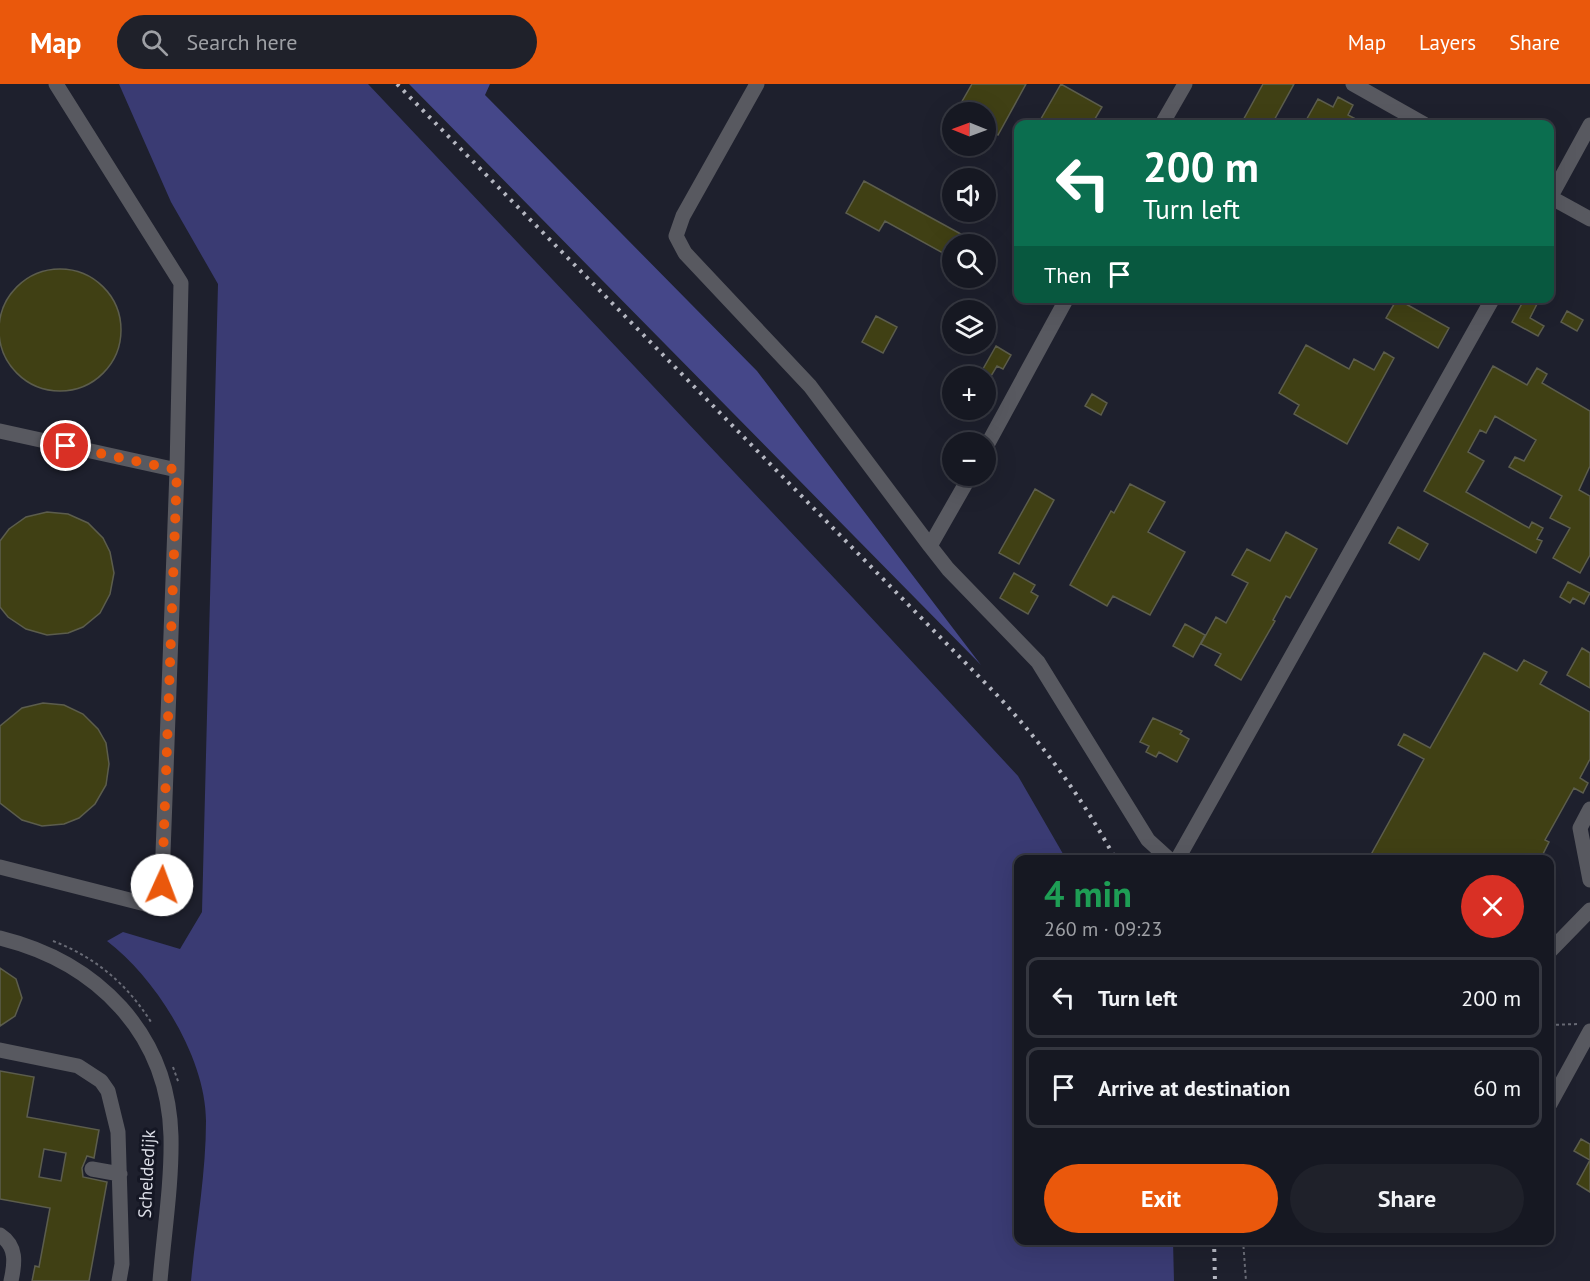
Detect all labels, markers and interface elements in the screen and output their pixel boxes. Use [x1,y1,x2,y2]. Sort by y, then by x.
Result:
search box [117,15,537,69]
text: Map [30,24,81,61]
icon: search [138,26,171,59]
text: Search here [186,28,297,56]
text: Map [1348,29,1386,56]
text: Layers [1419,29,1476,56]
text: Share [1509,29,1560,56]
north arrow [942,102,996,156]
map controls [942,102,996,486]
text: 200 m [1143,139,1259,194]
icon: left [1044,144,1122,222]
button: sound [942,168,996,222]
text: Turn left [1143,192,1240,226]
button: search [942,234,996,288]
icon: arrive [1103,258,1136,291]
text: Then [1044,261,1091,289]
button: layers [942,300,996,354]
button: + [942,366,996,420]
pin [40,420,91,471]
icon: arrive [49,429,82,462]
button: − [942,432,996,486]
position arrow [130,853,194,917]
text: 4 min [1044,870,1132,917]
button: close [1461,875,1524,938]
text: 260 m · 09:23 [1044,916,1162,942]
icon: left [1047,981,1080,1014]
text: Turn left [1098,984,1178,1012]
text: 200 m [1461,984,1521,1012]
icon: arrive [1047,1071,1080,1104]
text: Arrive at destination [1098,1074,1290,1102]
text: 60 m [1473,1074,1521,1102]
street label: Scheldedijk [133,1129,160,1219]
button: Exit [1044,1164,1278,1233]
button: Share [1290,1164,1524,1233]

